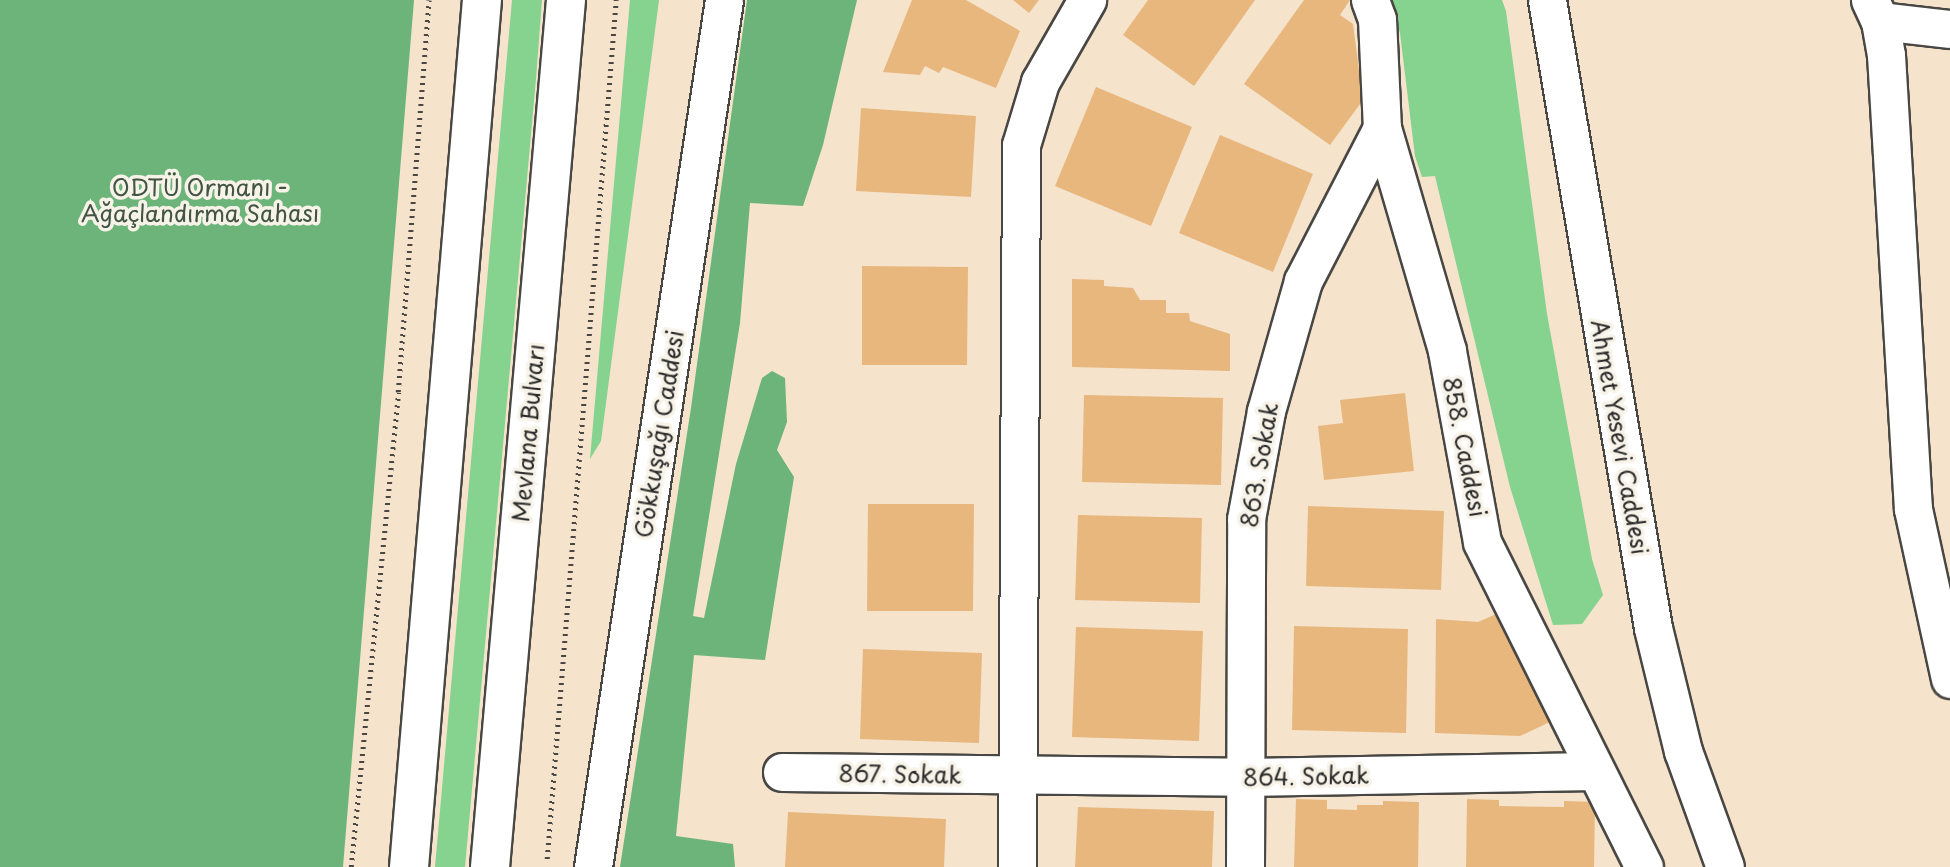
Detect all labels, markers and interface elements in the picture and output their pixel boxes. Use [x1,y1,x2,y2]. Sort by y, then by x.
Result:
park label: ODTÜ Ormanı - Ağaçlandırma Sahası [81,173,319,227]
street label: Ahmet Yesevi Caddesi [1586,317,1654,557]
street label: Gökkuşağı Caddesi [629,329,689,539]
street label: Mevlana Bulvarı [506,342,550,524]
street label: 858. Caddesi [1438,374,1492,520]
street label: 863. Sokak [1234,400,1284,530]
street label: 867. Sokak [838,759,962,789]
street label: 864. Sokak [1242,761,1370,791]

